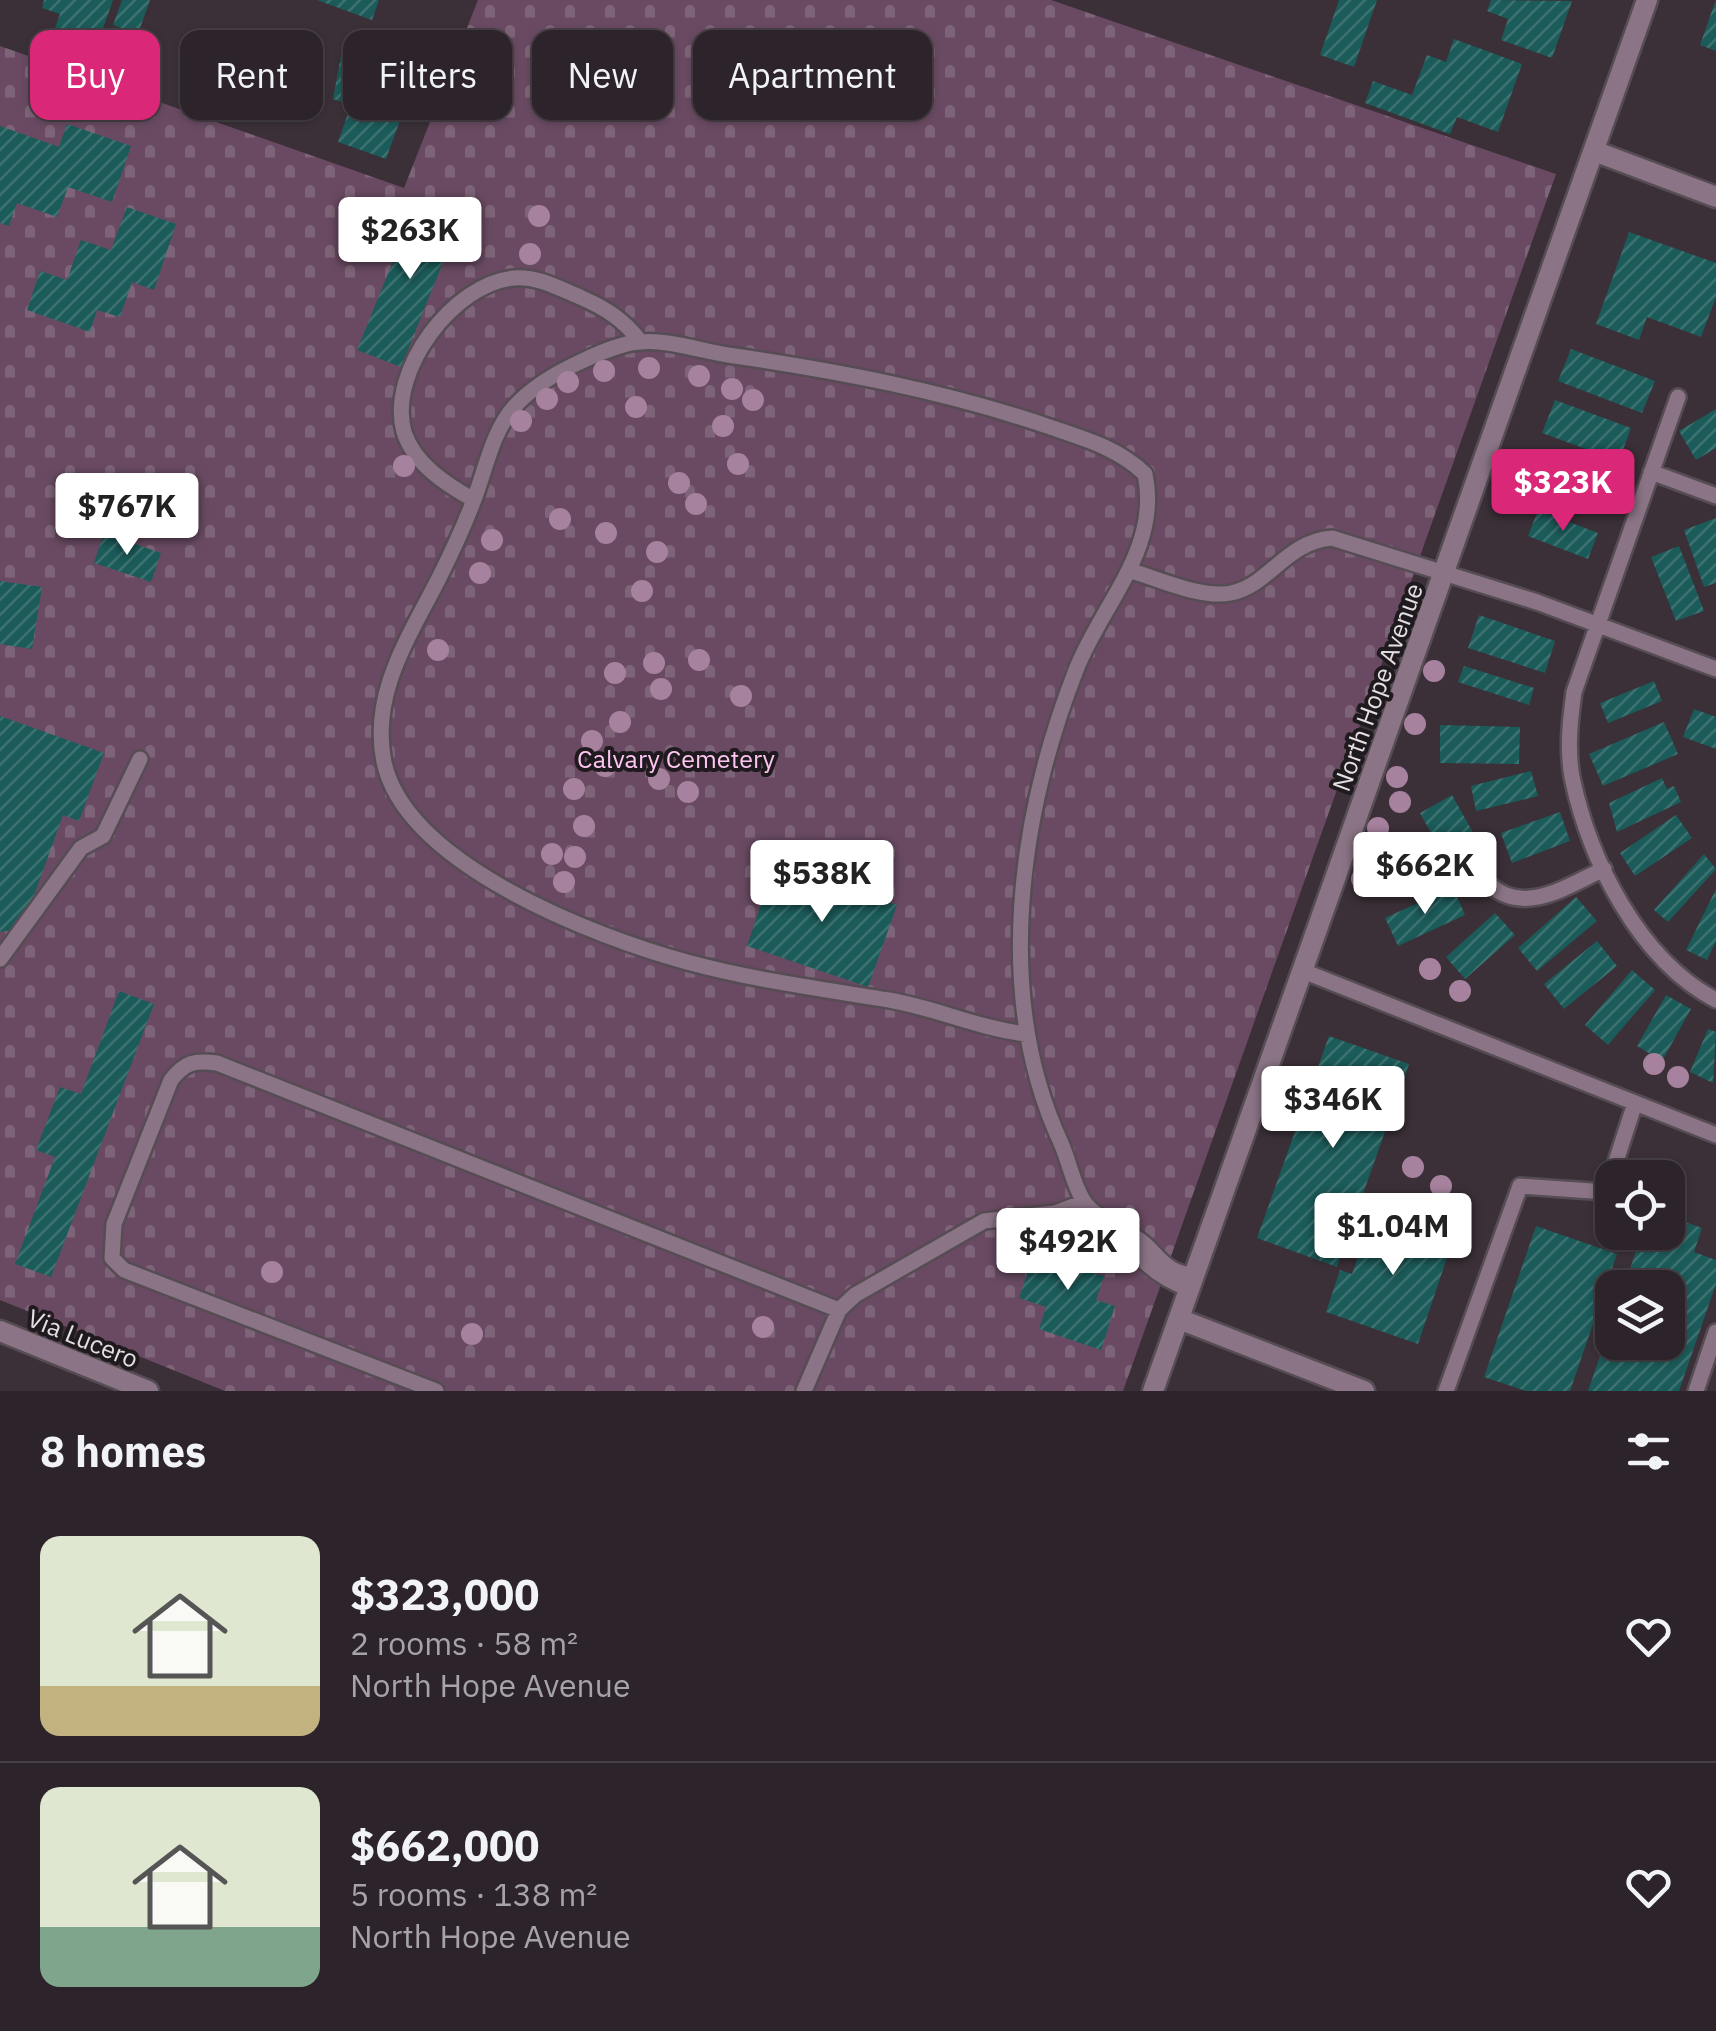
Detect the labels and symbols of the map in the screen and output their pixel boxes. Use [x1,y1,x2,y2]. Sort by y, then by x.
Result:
pin: $263K [340,197,480,282]
pin: $323K [1493,449,1633,534]
pin: $767K [57,473,197,558]
street label: North Hope Avenue [1324,578,1430,796]
park label: Calvary Cemetery [577,742,775,775]
pin: $662K [1355,832,1495,917]
pin: $538K [752,840,892,925]
pin: $346K [1263,1066,1403,1151]
pin: $1.04M [1312,1193,1474,1278]
pin: $492K [998,1208,1138,1293]
street label: Via Lucero [23,1301,143,1375]

